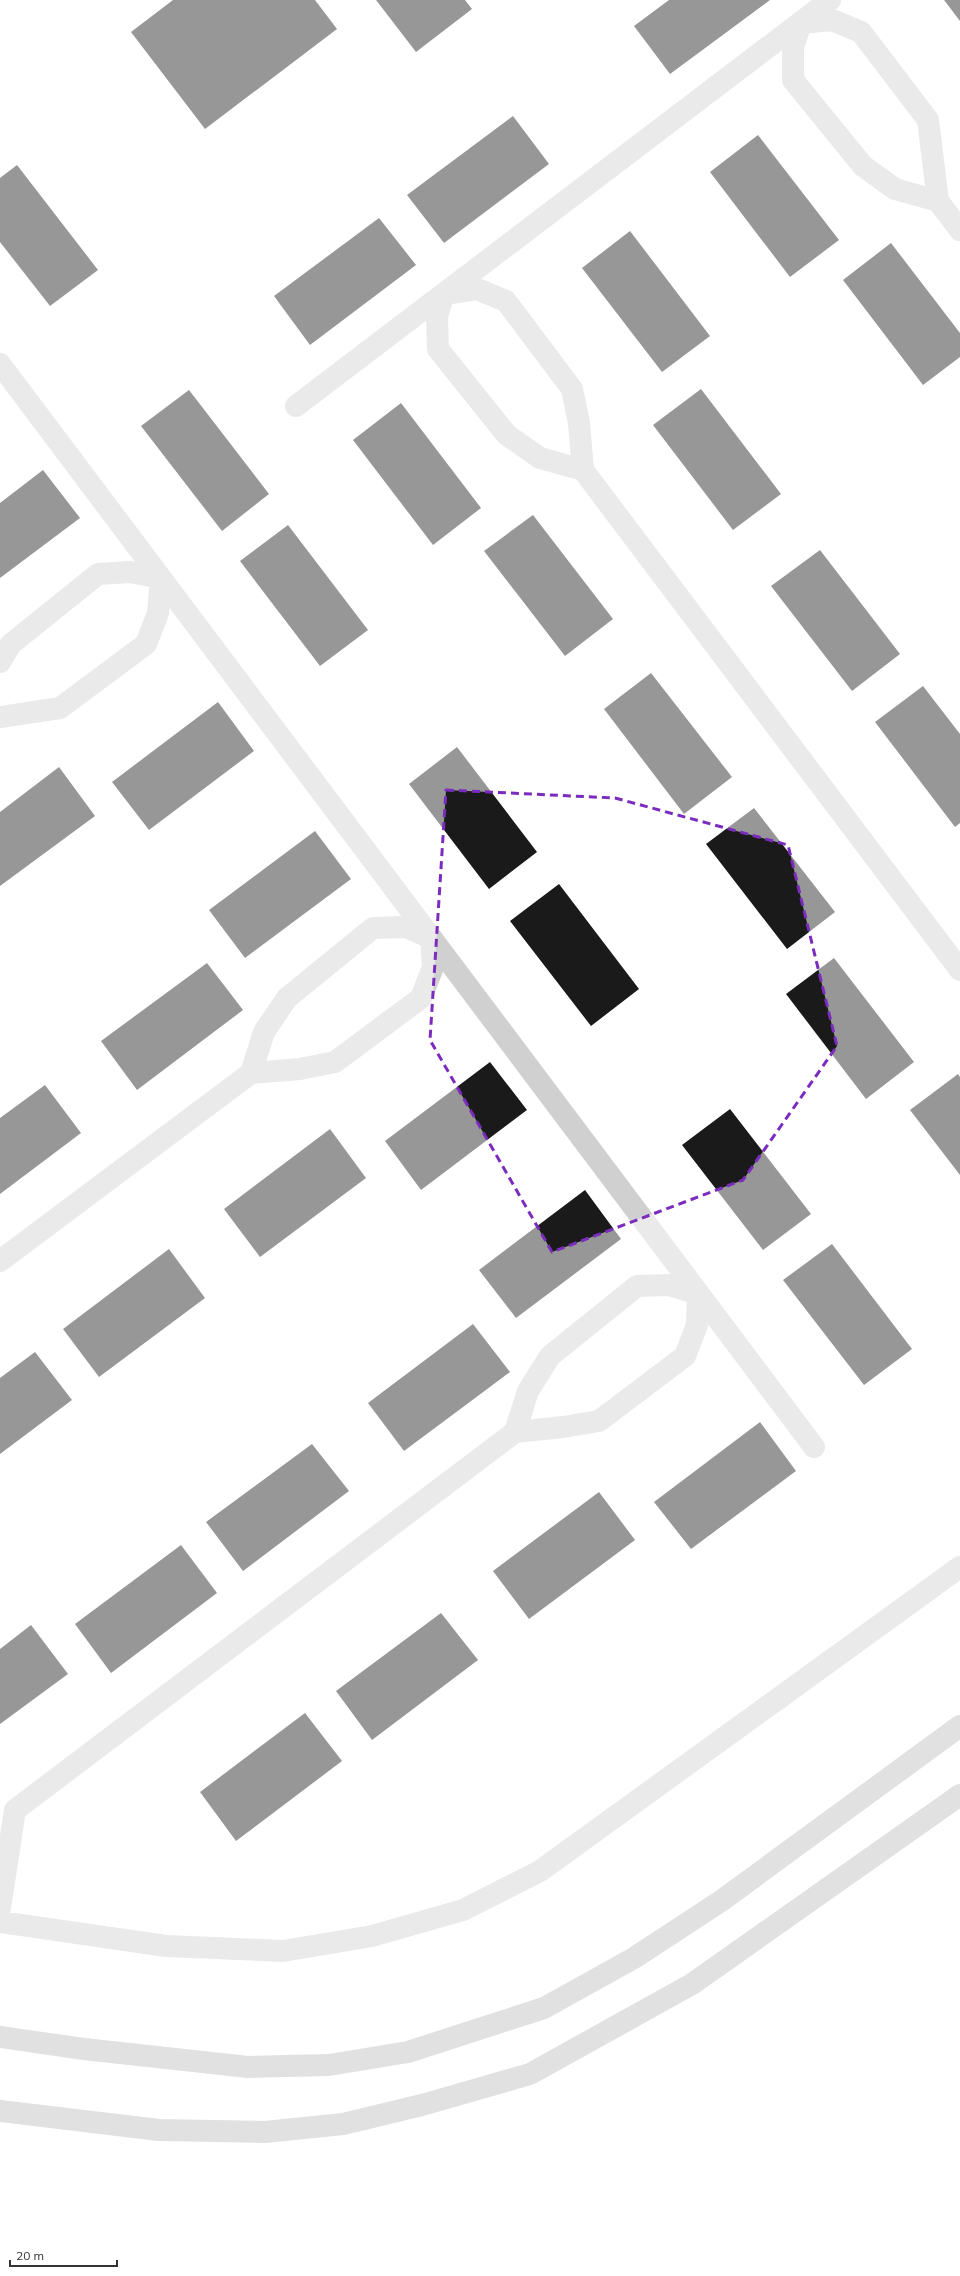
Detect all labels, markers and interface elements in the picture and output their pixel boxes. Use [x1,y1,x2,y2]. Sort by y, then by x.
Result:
scale bar [10,2242,117,2268]
text: 20 m [16,2248,44,2263]

